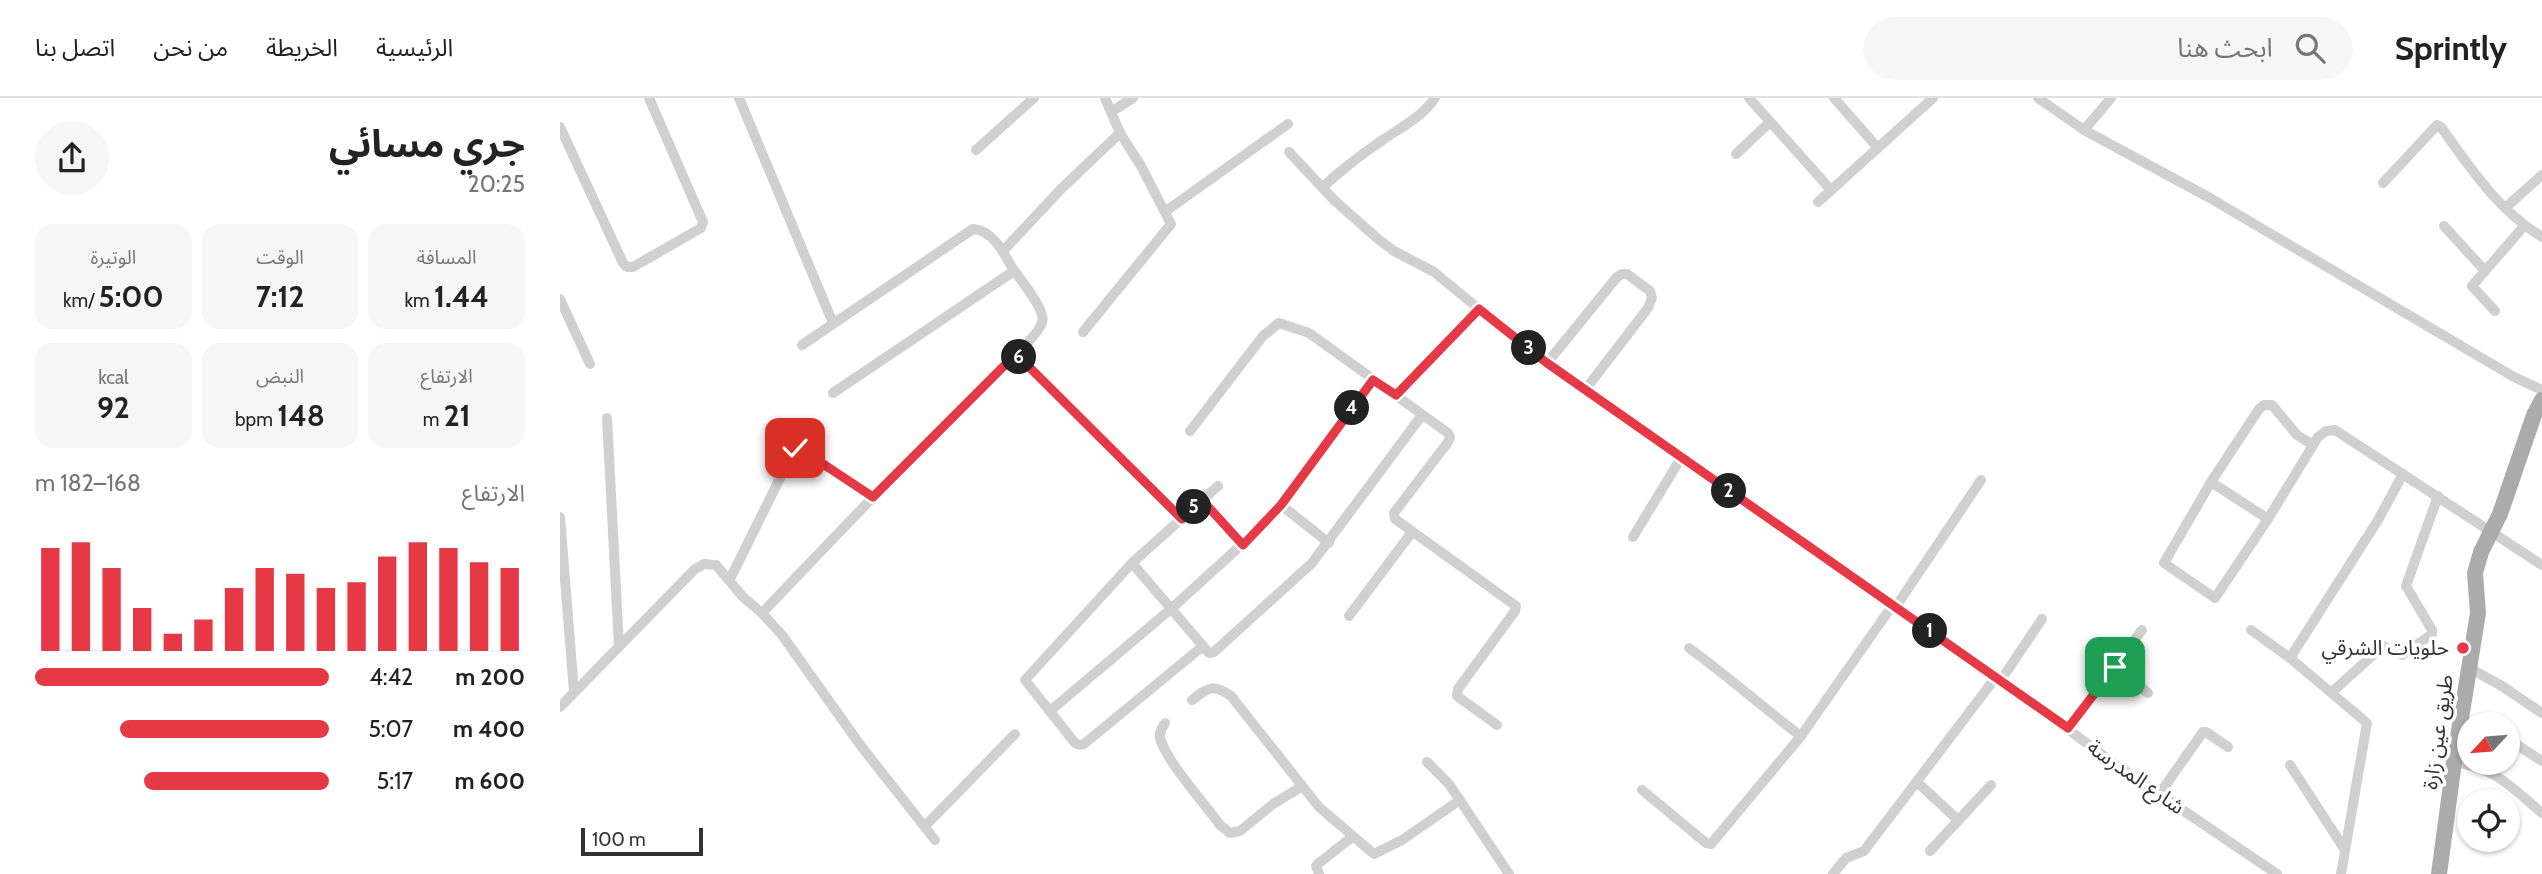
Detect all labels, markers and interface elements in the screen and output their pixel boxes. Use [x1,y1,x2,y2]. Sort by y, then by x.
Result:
search box [1863,17,2353,80]
text: Sprintly [2395,28,2507,68]
icon: search [2291,29,2329,67]
text: ابحث هنا [2177,32,2273,64]
text: اتصل بنا [35,33,115,62]
text: من نحن [153,33,228,62]
text: الخريطة [266,33,338,62]
text: الرئيسية [376,33,453,62]
text: جري مسائي [329,120,525,167]
button: share [35,121,109,195]
text: 20:25 [468,170,525,198]
text: الوتيرة [91,246,136,269]
text: الوقت [256,246,304,269]
text: المسافة [417,246,477,269]
text: 5:00 [99,278,164,315]
text: 7:12 [256,278,304,315]
text: 1.44 [434,278,489,315]
text: /km [63,289,99,312]
text: km [404,289,434,312]
pin: 3 [1511,330,1546,366]
text: 3 [1523,336,1534,359]
pin: 6 [1002,340,1036,374]
text: 6 [1013,345,1024,368]
text: النبض [256,365,304,388]
text: الارتفاع [421,365,473,388]
text: kcal [98,366,129,389]
text: 92 [97,389,130,426]
pin: 4 [1334,390,1370,426]
text: 4 [1346,396,1357,419]
text: 148 [277,397,325,434]
text: 21 [444,397,471,434]
text: bpm [235,408,277,431]
text: m [423,408,444,431]
pin [765,418,825,478]
icon: check [776,429,814,467]
text: 168–182 m [35,469,141,497]
pin: 2 [1712,474,1746,508]
text: الارتفاع [462,479,525,507]
text: 2 [1723,479,1734,502]
pin: 5 [1176,490,1212,524]
text: 5 [1188,495,1199,518]
pin: 1 [1912,614,1948,648]
text: 1 [1926,619,1933,642]
place label: حلويات الشرقي [2322,635,2449,664]
pin [2085,637,2145,697]
marker: حلويات الشرقي [2455,640,2471,656]
icon: arrive [2096,648,2134,686]
text: 4:42 [370,663,413,691]
text: 200 m [455,663,525,691]
street label: طريق عين زارة [2417,673,2459,791]
north arrow [2457,712,2520,775]
map controls [2457,712,2520,852]
text: 5:07 [368,715,413,743]
text: 400 m [453,715,525,743]
street label: شارع المدرسة [2081,734,2190,822]
text: 5:17 [377,767,413,795]
text: 600 m [454,767,525,795]
button: locate [2457,789,2520,852]
scale bar [581,825,704,857]
text: 100 m [592,828,646,851]

